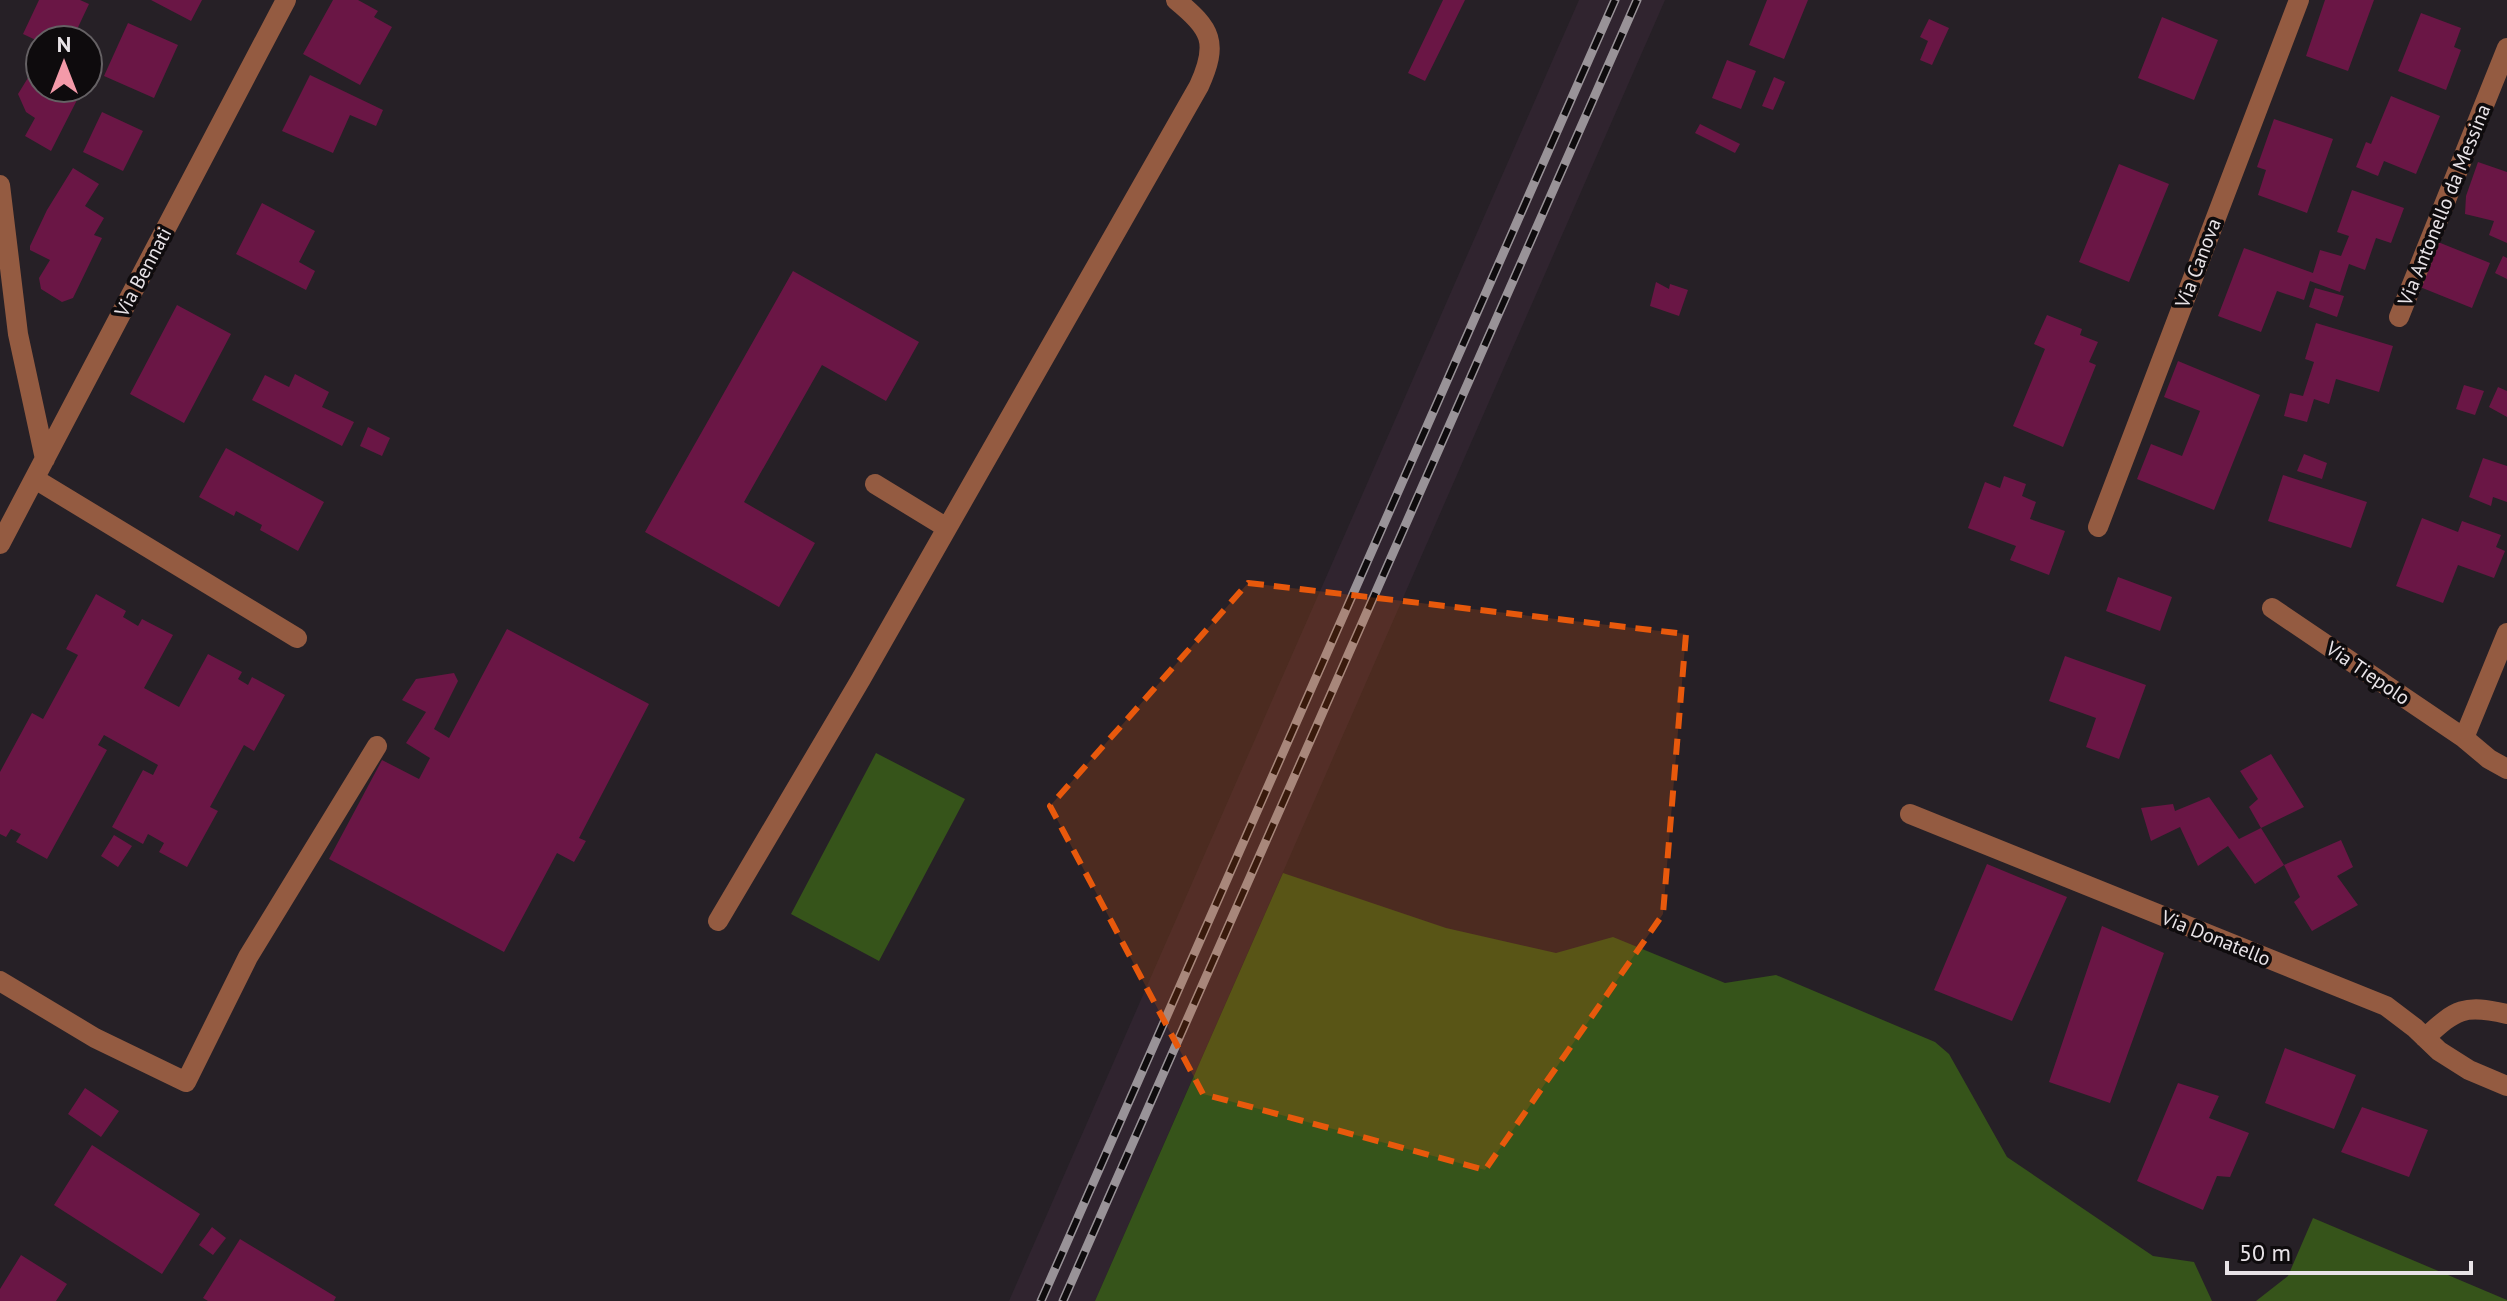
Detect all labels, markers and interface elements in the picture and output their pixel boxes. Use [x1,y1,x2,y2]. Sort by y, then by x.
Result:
north arrow [24,24,104,104]
text: N [57,30,71,58]
street label: Via Antonello da Messina [2391,100,2496,311]
street label: Via Canova [2169,214,2227,312]
street label: Via Bennati [108,223,177,322]
street label: Via Tiepolo [2320,635,2415,711]
street label: Via Donatello [2157,904,2275,972]
scale bar [2227,1225,2471,1275]
text: 50 m [2239,1237,2291,1268]

